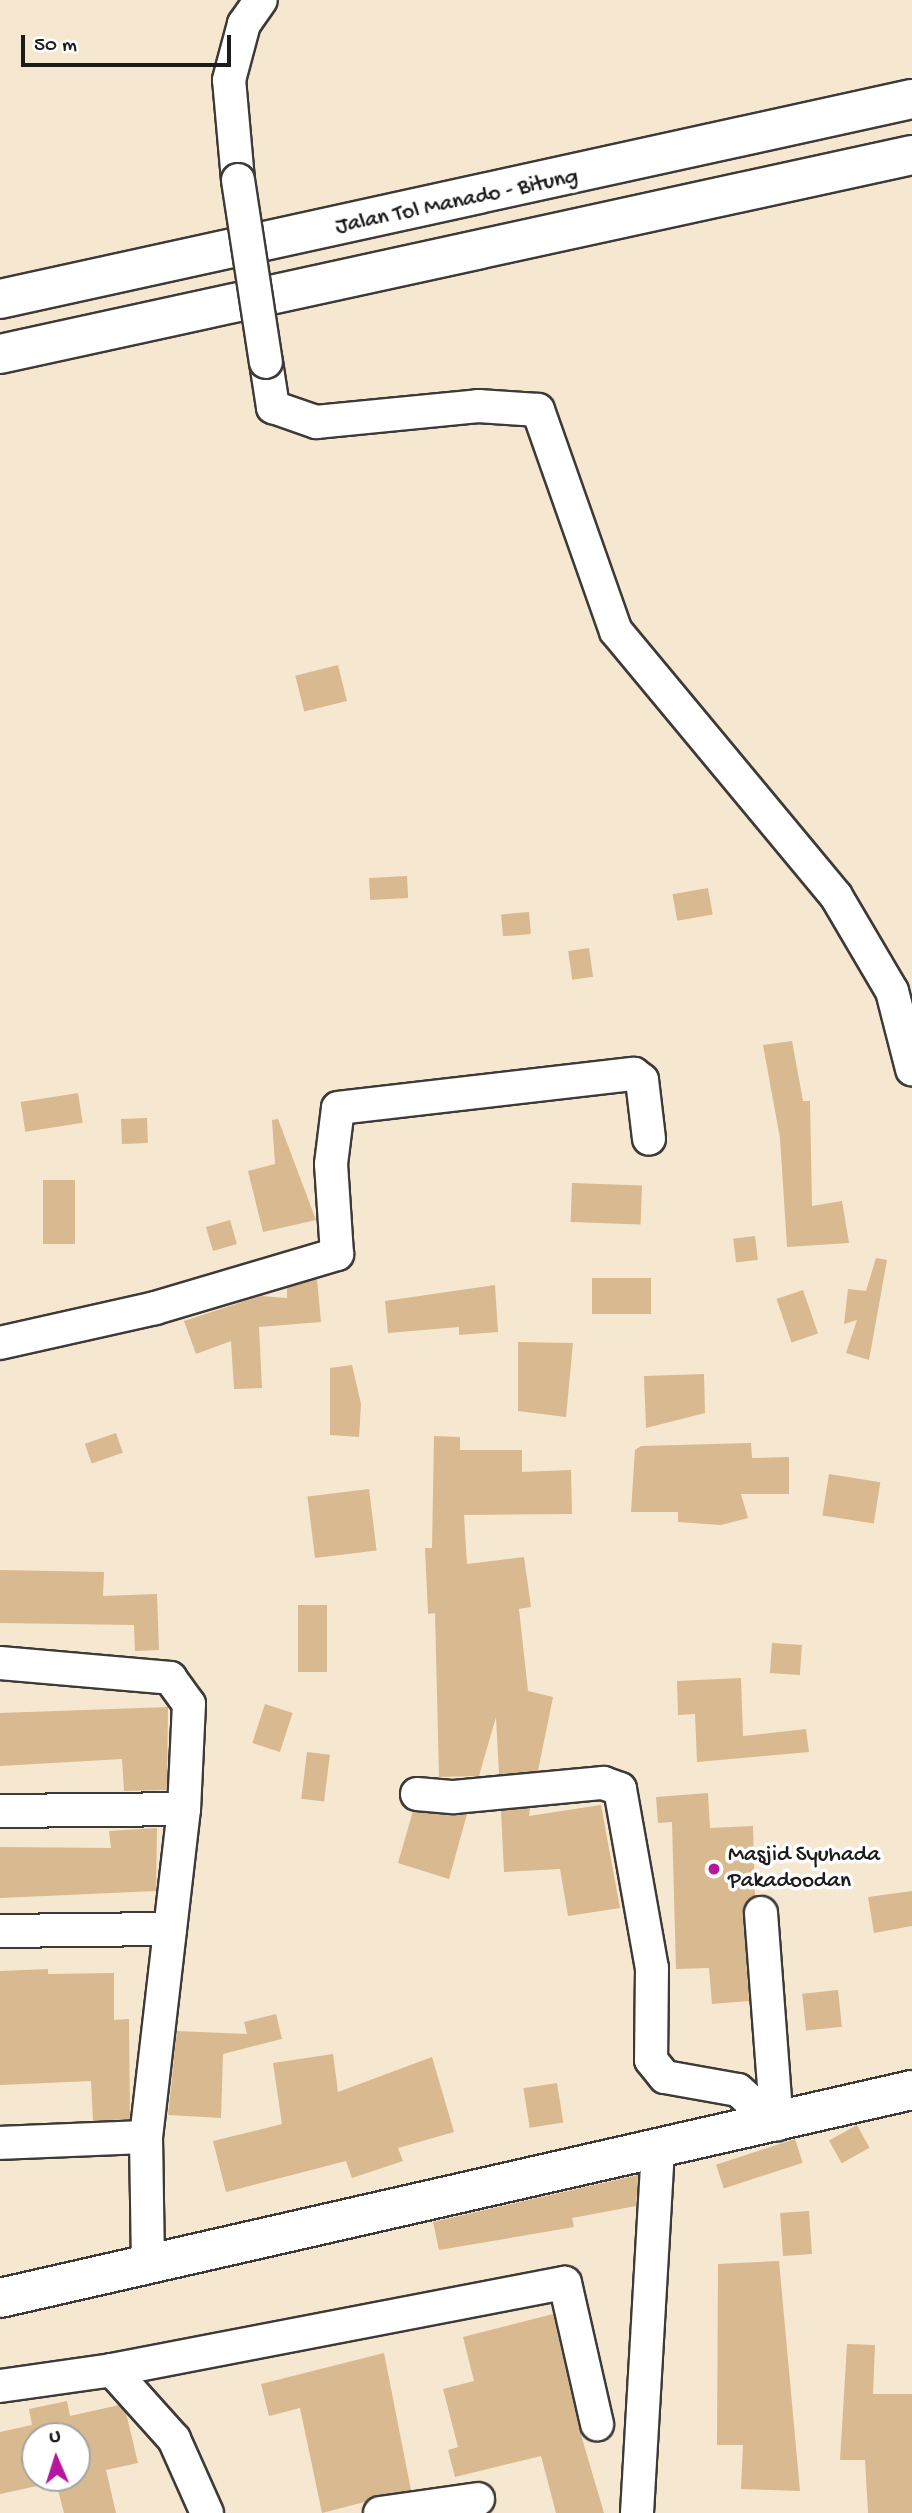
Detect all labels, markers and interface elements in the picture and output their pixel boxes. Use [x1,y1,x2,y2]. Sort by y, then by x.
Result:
scale bar [24,21,234,65]
text: 50 m [34,34,77,59]
street label: Jalan Tol Manado - Bitung [333,164,581,242]
place label: Masjid Syuhada Pakadoodan [728,1842,880,1896]
marker: Masjid Syuhada Pakadoodan [706,1861,722,1877]
north arrow [21,2422,91,2492]
text: U [49,2426,61,2449]

